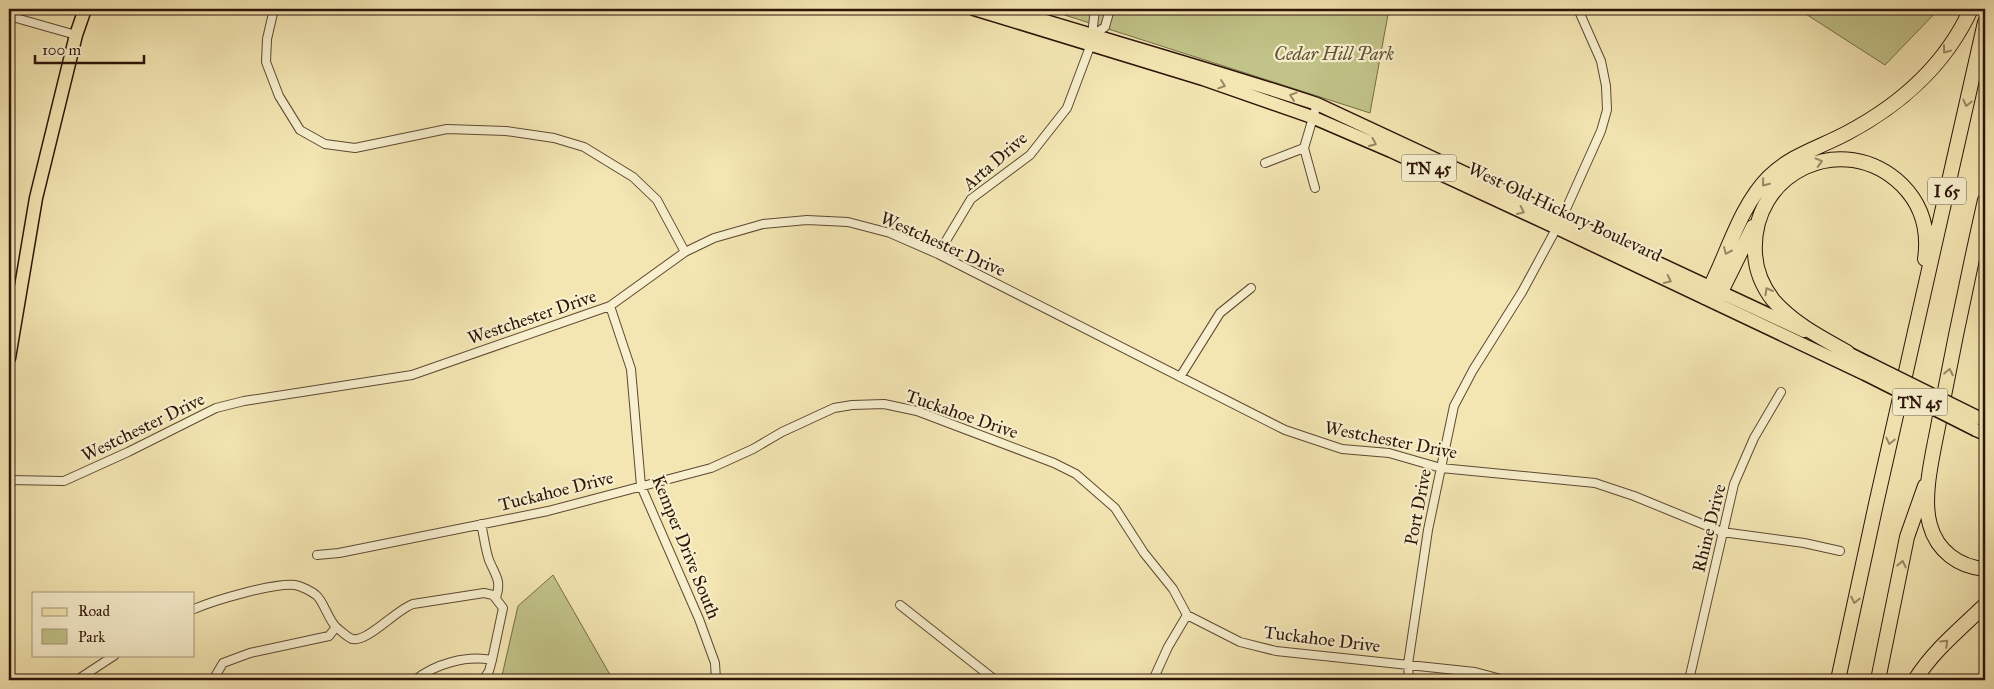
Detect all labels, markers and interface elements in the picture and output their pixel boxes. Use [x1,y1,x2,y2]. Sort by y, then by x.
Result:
scale bar [35,32,144,64]
text: 100 m [42,41,82,59]
park label: Cedar Hill Park [1274,43,1394,65]
one-way arrow [1942,45,1951,54]
one-way arrow [1217,79,1225,89]
one-way arrow [1289,92,1298,102]
one-way arrow [1962,99,1973,108]
street label: Arta Drive [957,127,1032,196]
one-way arrow [1368,136,1377,147]
road number: TN 45 [1402,154,1456,182]
street label: West Old Hickory Boulevard [1465,157,1665,267]
one-way arrow [1815,158,1823,168]
one-way arrow [1762,177,1770,186]
road number: I 65 [1928,178,1966,205]
one-way arrow [1516,204,1525,215]
street label: Westchester Drive [877,207,1009,281]
one-way arrow [1723,246,1734,255]
one-way arrow [1663,274,1672,284]
street label: Westchester Drive [465,285,599,349]
one-way arrow [1764,288,1774,297]
one-way arrow [1943,367,1953,376]
street label: Tuckahoe Drive [903,384,1021,444]
street label: Westchester Drive [78,388,208,466]
road number: TN 45 [1892,388,1948,416]
street label: Westchester Drive [1323,416,1459,464]
one-way arrow [1885,437,1896,446]
street label: Tuckahoe Drive [496,466,616,516]
street label: Port Drive [1400,467,1436,547]
street label: Kemper Drive South [647,472,725,622]
street label: Rhine Drive [1687,482,1731,574]
one-way arrow [1896,559,1906,568]
legend [32,592,195,656]
one-way arrow [1850,596,1861,604]
text: Road [78,602,110,620]
street label: Tuckahoe Drive [1262,621,1382,657]
text: Park [78,628,105,646]
one-way arrow [1939,640,1948,649]

